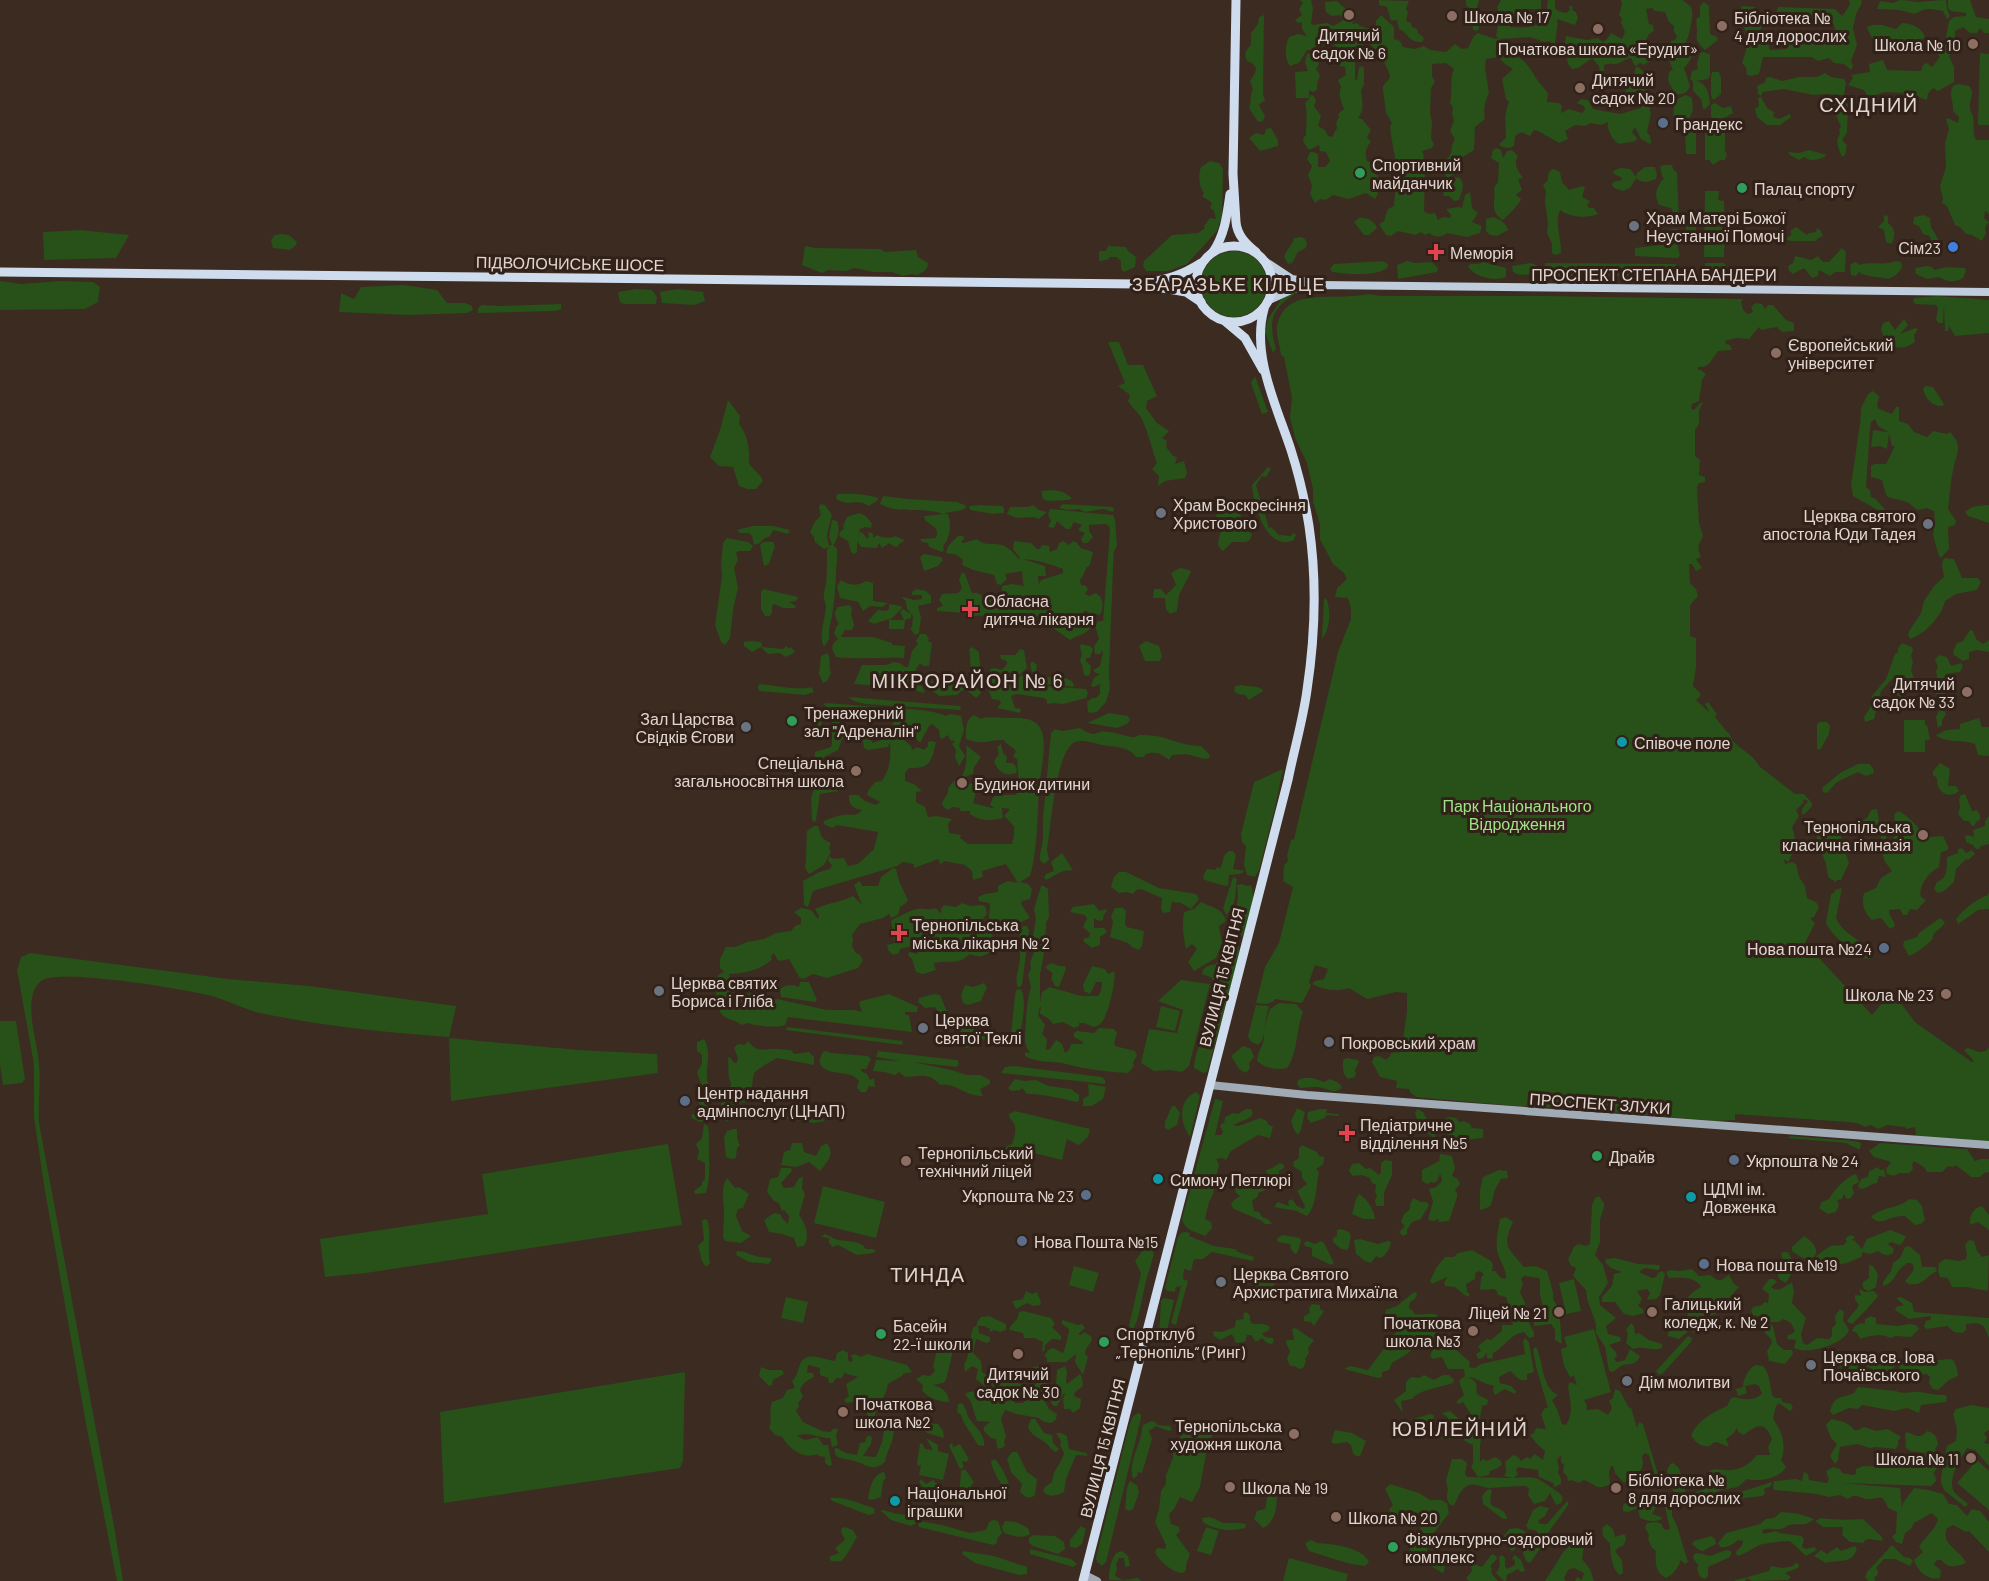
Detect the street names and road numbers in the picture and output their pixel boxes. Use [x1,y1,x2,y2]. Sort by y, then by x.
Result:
street label: ПІДВОЛОЧИСЬКЕ ШОСЕ [476,252,664,274]
street label: ПРОСПЕКТ СТЕПАНА БАНДЕРИ [1531,265,1777,284]
street label: ВУЛИЦЯ 15 КВІТНЯ [1195,905,1247,1049]
street label: ПРОСПЕКТ ЗЛУКИ [1529,1089,1671,1117]
street label: ВУЛИЦЯ 15 КВІТНЯ [1076,1376,1128,1520]

